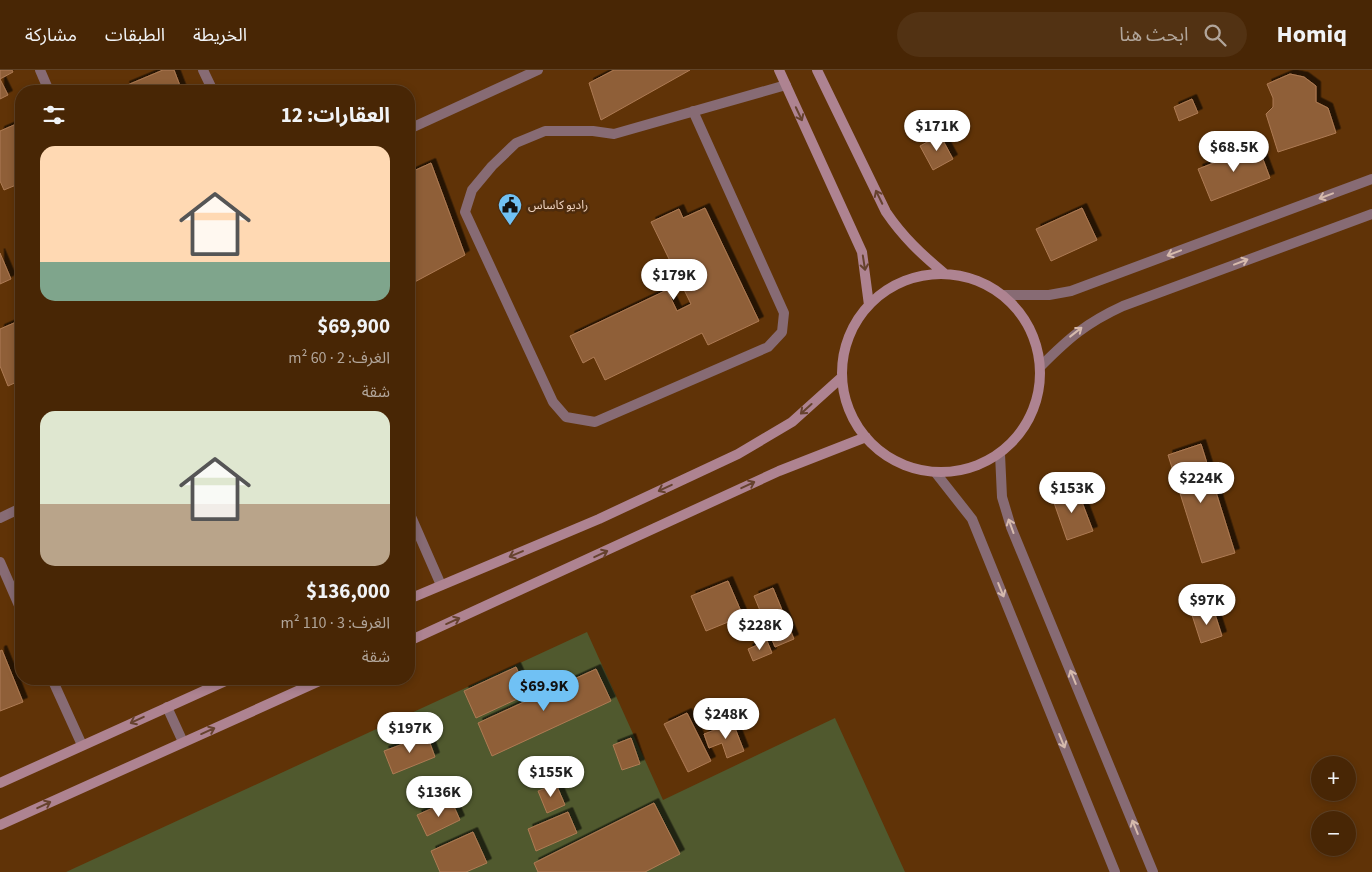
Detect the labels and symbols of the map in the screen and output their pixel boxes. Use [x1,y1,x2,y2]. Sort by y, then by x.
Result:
one-way arrow [795,106,805,121]
pin: $171K [902,109,972,152]
pin: $68.5K [1193,131,1275,173]
one-way arrow [874,190,883,205]
public building icon: راديو كاساس [497,192,523,226]
one-way arrow [1319,192,1335,201]
place label: راديو كاساس [528,197,588,214]
one-way arrow [1167,249,1182,258]
one-way arrow [860,254,870,270]
one-way arrow [1233,257,1249,266]
pin: $179K [639,258,709,301]
one-way arrow [1070,327,1083,338]
one-way arrow [799,403,812,415]
pin: $224K [1166,462,1236,504]
pin: $153K [1037,472,1107,514]
one-way arrow [741,480,756,490]
one-way arrow [658,484,673,494]
one-way arrow [1006,519,1015,534]
one-way arrow [593,548,608,558]
one-way arrow [509,549,524,559]
one-way arrow [996,582,1006,597]
pin: $97K [1177,584,1237,626]
pin: $228K [725,608,795,651]
one-way arrow [445,616,460,626]
pin: $69.9K [503,670,585,712]
one-way arrow [1068,670,1077,685]
pin: $248K [691,698,761,740]
pin: $197K [375,712,445,754]
one-way arrow [130,716,145,726]
one-way arrow [200,725,215,735]
one-way arrow [1057,733,1067,748]
pin: $155K [516,756,586,798]
pin: $136K [404,776,474,818]
one-way arrow [36,800,51,809]
one-way arrow [1129,820,1139,835]

